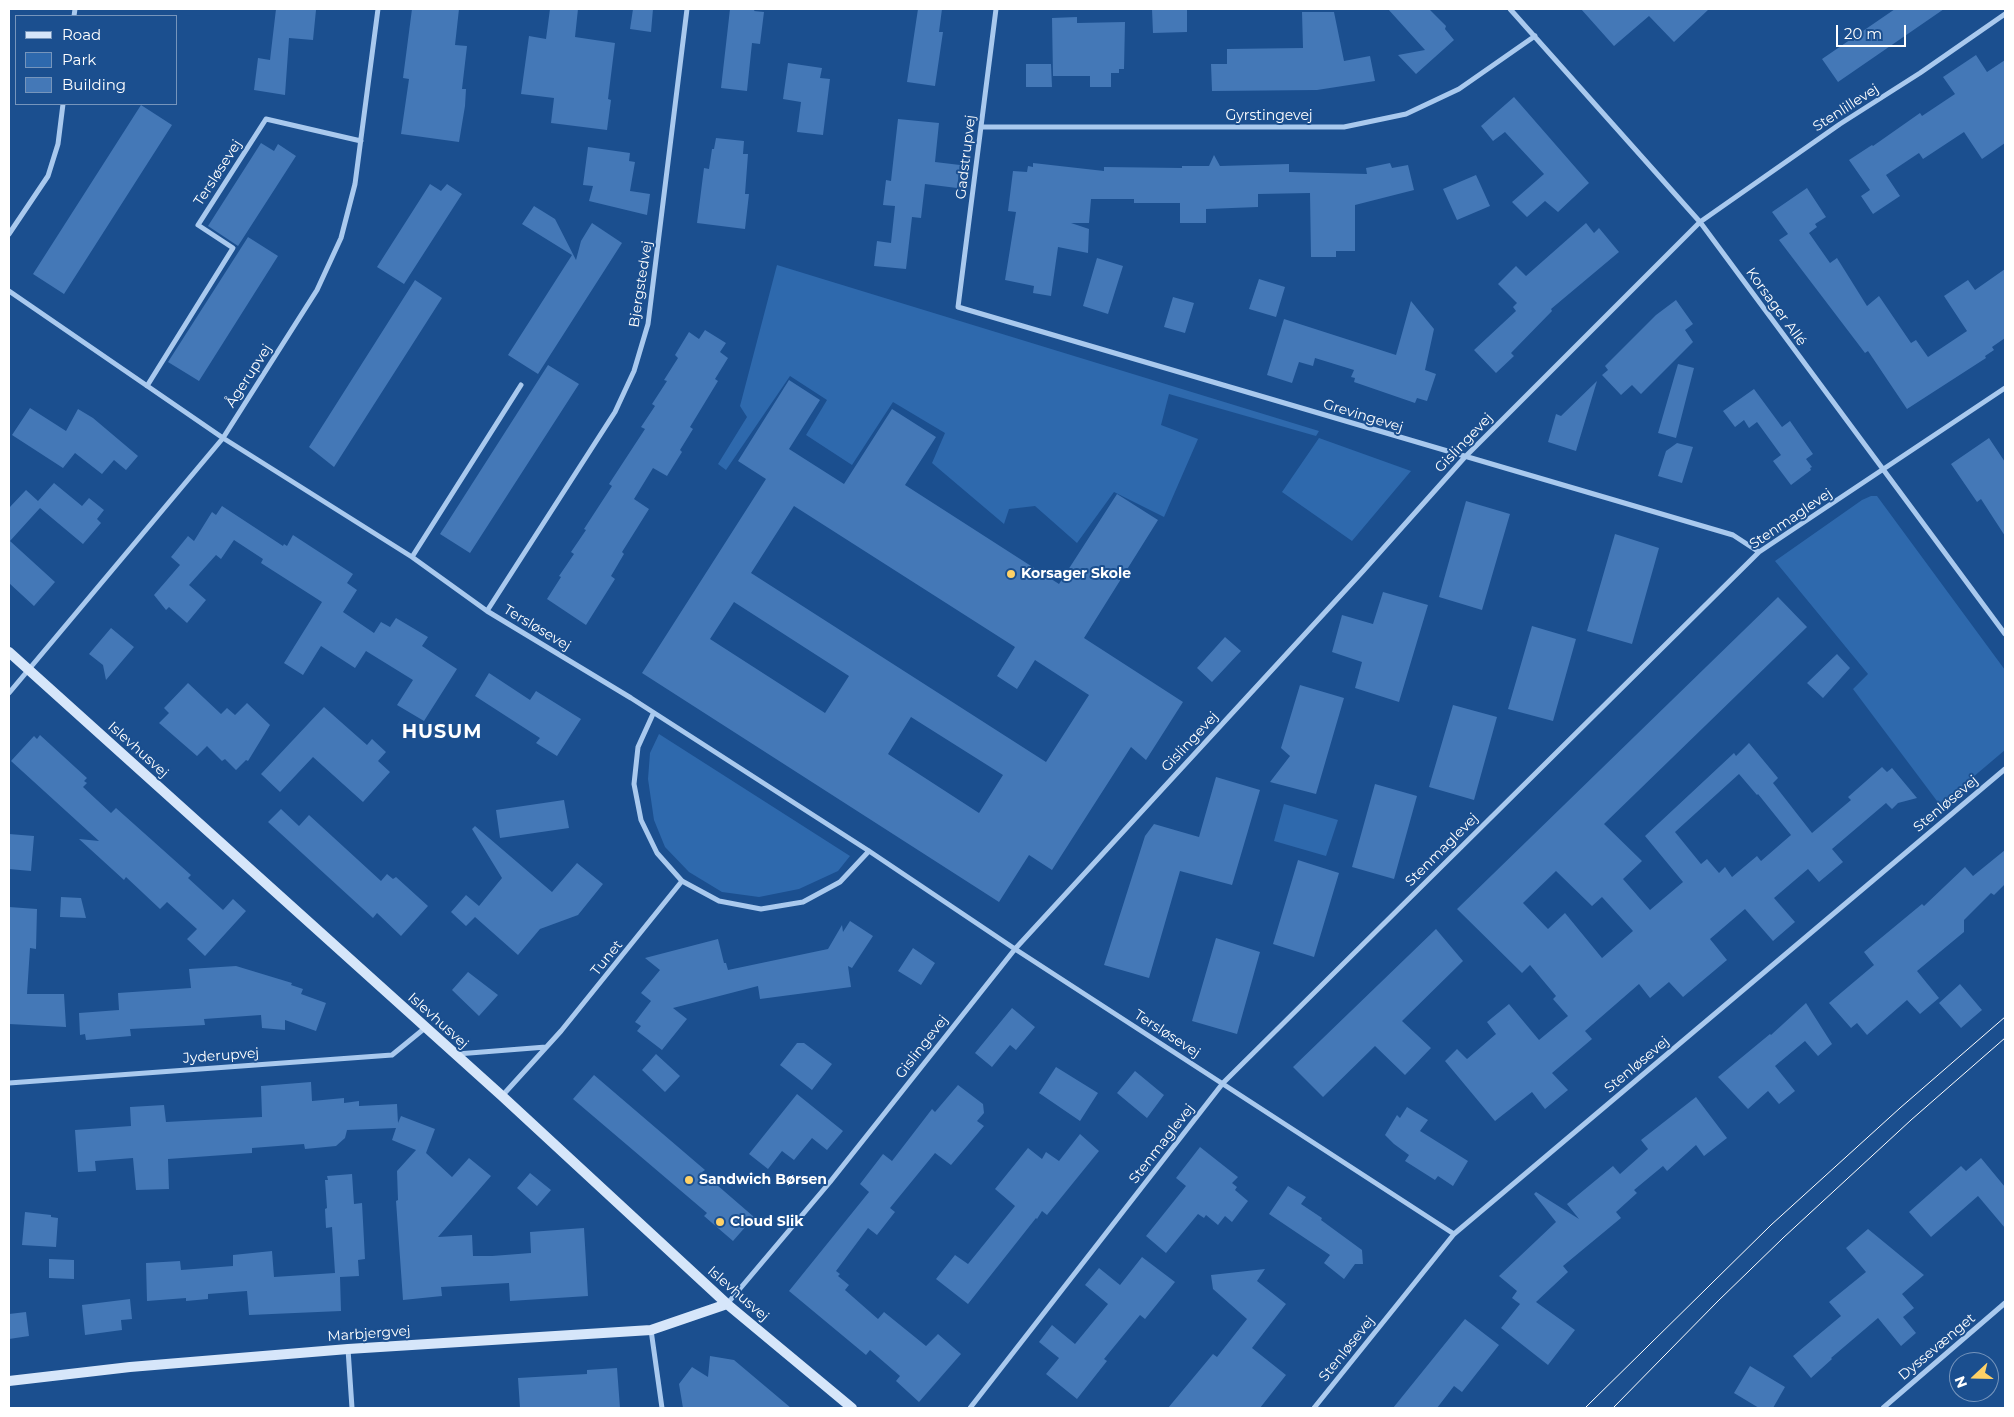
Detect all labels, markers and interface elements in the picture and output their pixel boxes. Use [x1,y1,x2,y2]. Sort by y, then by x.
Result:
legend [15,15,178,105]
scale bar [1839,15,1909,47]
text: 20 m [1844,24,1882,43]
text: Road [62,25,101,44]
text: Park [62,50,96,69]
text: Building [62,75,126,94]
street label: Stenlillevej [1810,81,1882,135]
street label: Gyrstingevej [1225,108,1313,124]
street label: Gadstrupvej [952,114,980,200]
street label: Tersløsevej [190,137,246,209]
street label: Bjergstedvej [626,239,656,329]
street label: Korsager Allé [1742,265,1810,349]
street label: Ågerupvej [222,341,276,411]
street label: Grevingevej [1321,396,1405,436]
street label: Gislingevej [1432,410,1496,476]
street label: Stenmaglevej [1746,485,1836,553]
place label: Korsager Skole [1021,566,1131,582]
marker: Korsager Skole [1005,568,1017,580]
street label: Tersløsevej [500,601,574,655]
street label: Gislingevej [1158,709,1222,775]
street label: Islevhusvej [104,718,172,782]
district label: HUSUM [401,721,483,743]
street label: Stenløsevej [1910,772,1982,836]
street label: Stenmaglevej [1402,810,1482,890]
street label: Tunet [588,937,626,979]
street label: Islevhusvej [404,989,472,1053]
street label: Tersløsevej [1131,1006,1203,1062]
street label: Gislingevej [892,1012,952,1082]
street label: Stenløsevej [1601,1033,1673,1097]
street label: Jyderupvej [182,1045,260,1067]
street label: Stenmaglevej [1126,1101,1198,1187]
place label: Sandwich Børsen [699,1172,827,1188]
marker: Sandwich Børsen [683,1174,695,1186]
place label: Cloud Slik [730,1214,803,1230]
marker: Cloud Slik [714,1216,726,1228]
street label: Islevhusvej [704,1263,772,1325]
street label: Dyssevænget [1895,1310,1979,1384]
street label: Stenløsevej [1316,1313,1378,1385]
street label: Marbjergvej [327,1323,411,1345]
north arrow [1949,1352,1999,1402]
text: N [1951,1374,1971,1391]

